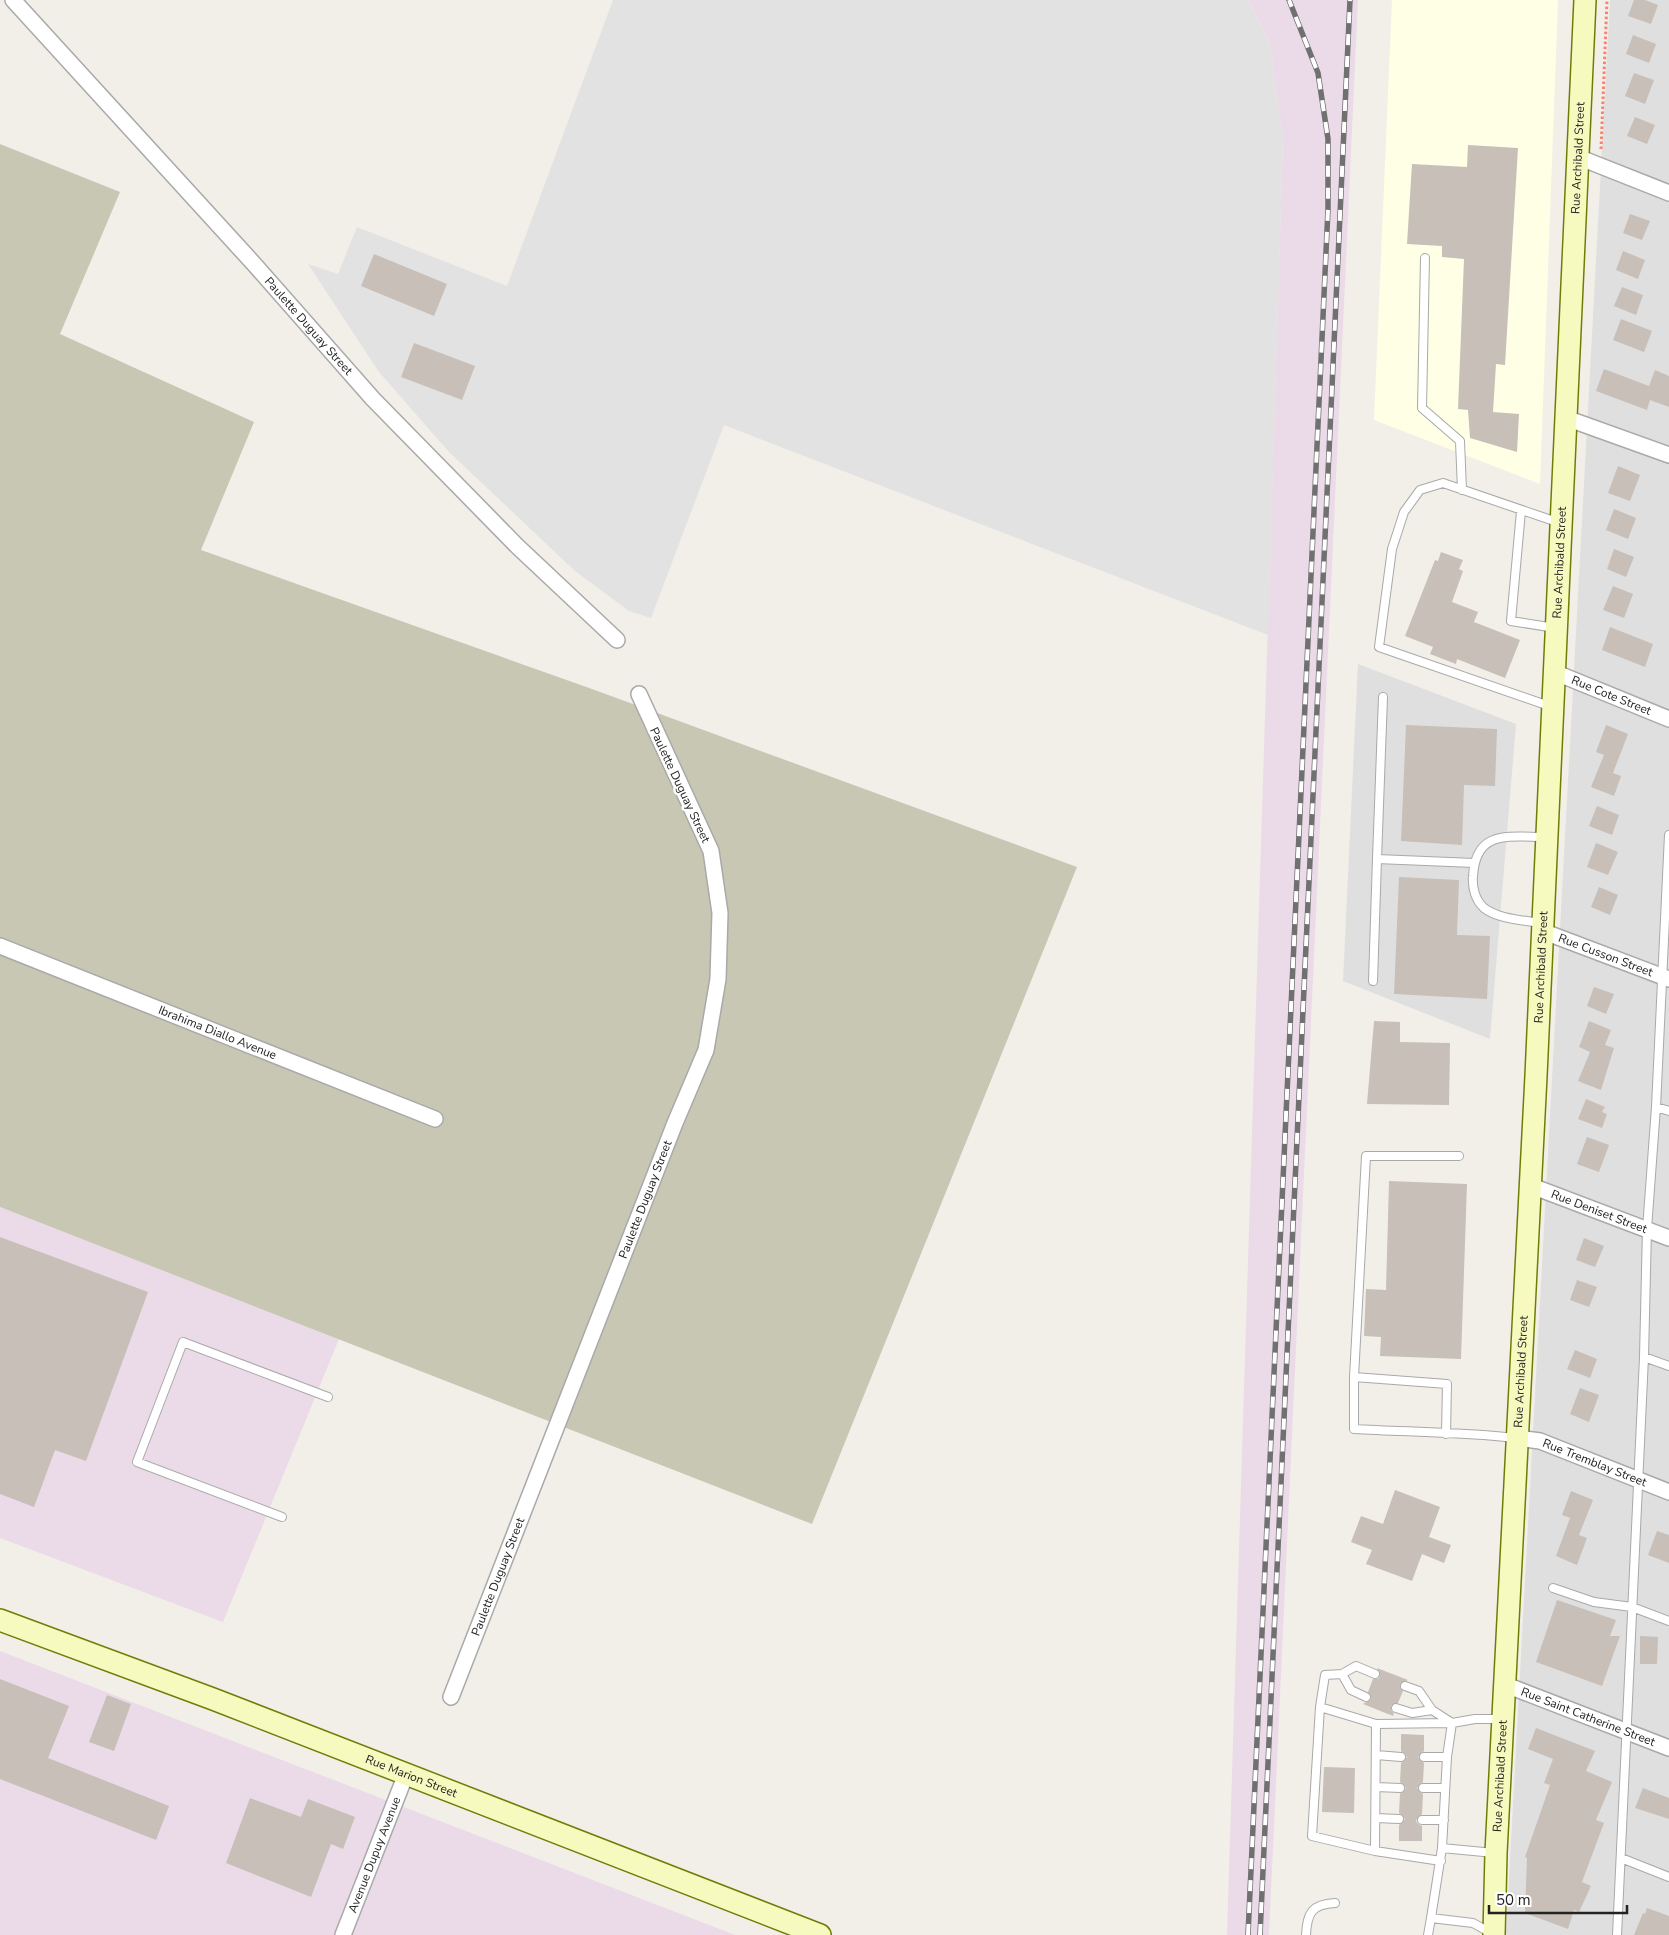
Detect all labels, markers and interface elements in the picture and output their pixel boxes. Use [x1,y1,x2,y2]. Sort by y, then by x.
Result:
street label: Rue Archibald Street [1567,101,1588,214]
street label: Paulette Duguay Street [261,273,357,379]
street label: Rue Archibald Street [1549,505,1570,619]
street label: Rue Cote Street [1569,672,1654,719]
street label: Paulette Duguay Street [646,725,714,846]
street label: Rue Archibald Street [1530,910,1552,1024]
street label: Rue Cusson Street [1556,930,1656,980]
street label: Ibrahima Diallo Avenue [156,1002,279,1063]
street label: Paulette Duguay Street [615,1137,676,1261]
street label: Rue Deniset Street [1549,1186,1650,1237]
street label: Rue Archibald Street [1510,1314,1532,1428]
street label: Rue Tremblay Street [1540,1435,1650,1491]
street label: Paulette Duguay Street [468,1515,528,1638]
street label: Rue Saint Catherine Street [1519,1684,1658,1750]
street label: Rue Archibald Street [1489,1719,1511,1833]
street label: Rue Marion Street [363,1751,460,1802]
street label: Avenue Dupuy Avenue [344,1795,404,1915]
scale bar [1489,1882,1626,1914]
text: 50 m [1496,1890,1531,1910]

